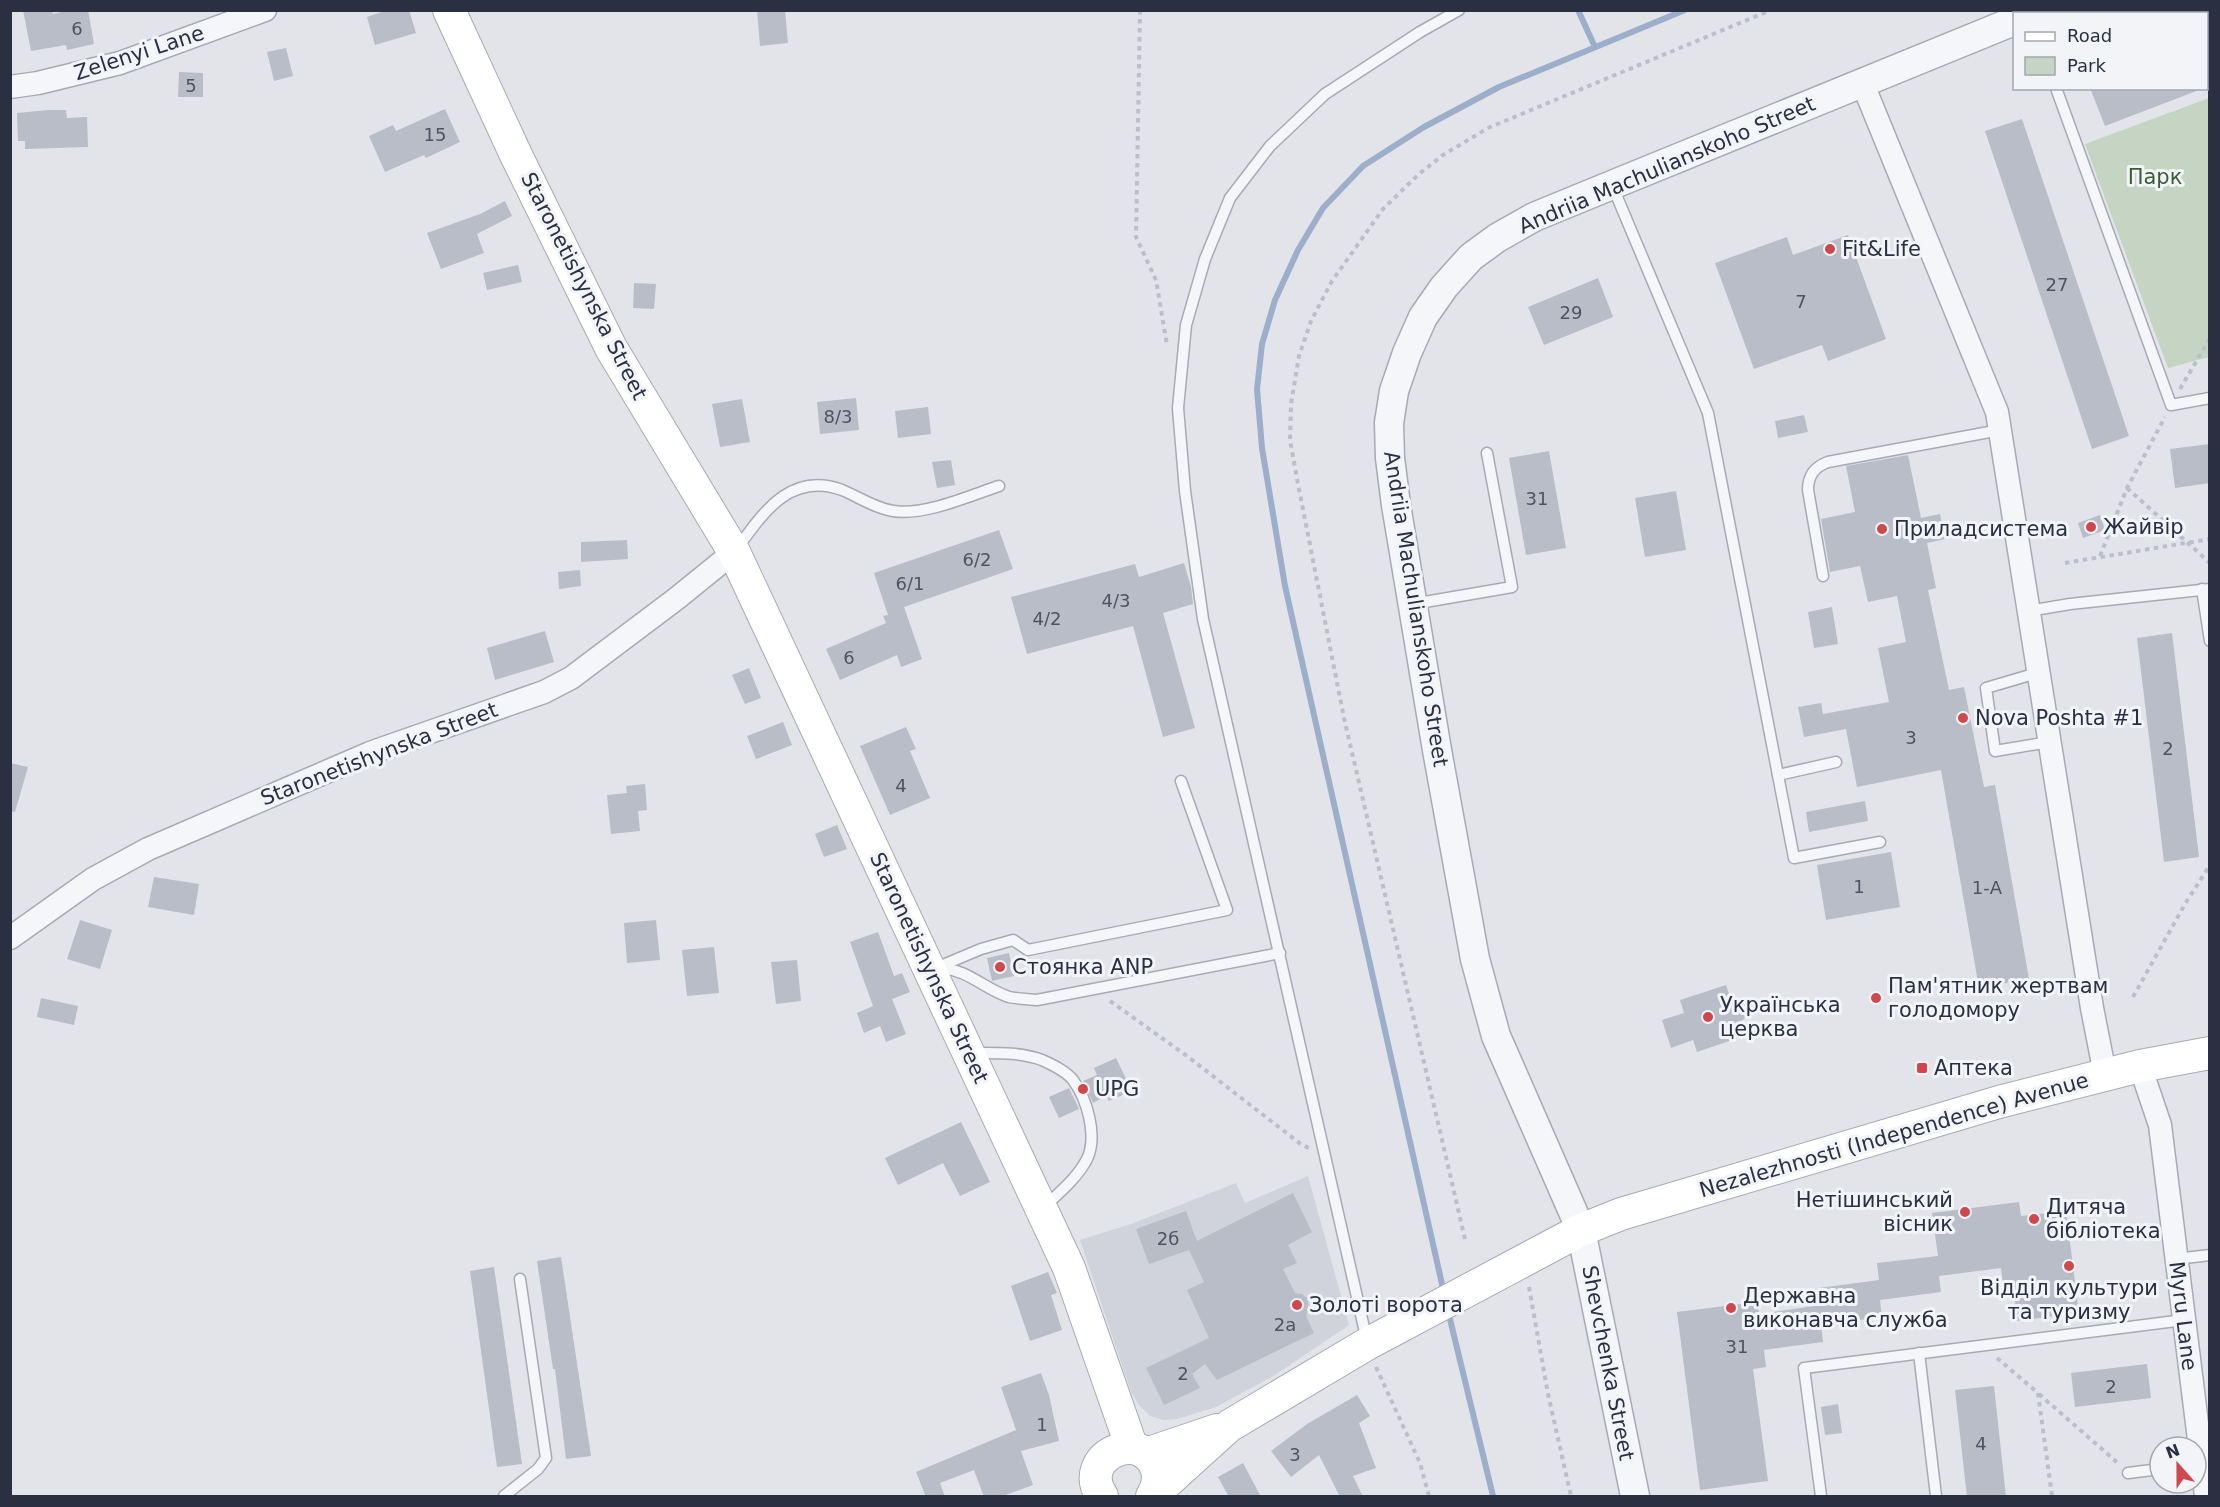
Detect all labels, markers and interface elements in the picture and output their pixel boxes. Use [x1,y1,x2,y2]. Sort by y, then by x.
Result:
legend [2013,12,2208,90]
house number: 6 [71,18,83,39]
street label: Zelenyi Lane [71,21,207,85]
text: Road [2067,25,2112,46]
text: Park [2067,55,2106,76]
house number: 5 [185,75,197,96]
street label: Andriia Machulianskoho Street [1515,91,1819,239]
house number: 15 [424,124,446,145]
park label: Парк [2128,165,2182,189]
street label: Staronetishynska Street [516,168,652,404]
place label: Fit&Life [1842,237,1921,261]
marker: Fit&Life [1823,242,1837,256]
house number: 27 [2046,274,2068,295]
house number: 7 [1795,291,1807,312]
house number: 29 [1560,302,1582,323]
house number: 8/3 [824,406,852,427]
street label: Andriia Machulianskoho Street [1379,449,1453,769]
house number: 31 [1526,488,1548,509]
place label: Жайвір [2103,515,2184,539]
place label: Приладсистема [1894,517,2068,541]
marker: Жайвір [2084,520,2098,534]
marker: Приладсистема [1875,522,1889,536]
house number: 6/2 [963,549,991,570]
house number: 6/1 [896,573,924,594]
house number: 4/3 [1102,590,1130,611]
house number: 4/2 [1033,608,1061,629]
house number: 6 [843,647,855,668]
street label: Staronetishynska Street [257,698,501,810]
place label: Nova Poshta #1 [1975,706,2143,730]
marker: Nova Poshta #1 [1956,711,1970,725]
house number: 3 [1905,727,1917,748]
house number: 2 [2162,738,2174,759]
house number: 4 [895,775,907,796]
street label: Staronetishynska Street [865,849,993,1087]
house number: 1 [1853,876,1865,897]
house number: 1-А [1972,877,2003,898]
place label: Стоянка ANP [1012,955,1153,979]
marker: Стоянка ANP [993,960,1007,974]
place label: Пам'ятник жертвам голодомору [1888,974,2108,1022]
marker: Пам'ятник жертвам голодомору [1869,991,1883,1005]
place label: Українська церква [1720,993,1841,1041]
marker: Українська церква [1701,1010,1715,1024]
place label: Аптека [1934,1056,2013,1080]
marker: Аптека [1915,1061,1929,1075]
street label: Nezalezhnosti (Independence) Avenue [1697,1068,2091,1202]
place label: UPG [1095,1077,1139,1101]
marker: UPG [1076,1082,1090,1096]
place label: Нетішинський вісник [1796,1188,1953,1236]
place label: Дитяча бібліотека [2046,1195,2161,1243]
marker: Нетішинський вісник [1958,1205,1972,1219]
marker: Дитяча бібліотека [2027,1212,2041,1226]
house number: 2б [1157,1228,1179,1249]
marker: Відділ культури та туризму [2062,1259,2076,1273]
street label: Myru Lane [2164,1260,2202,1372]
street label: Shevchenka Street [1577,1263,1639,1463]
place label: Відділ культури та туризму [1980,1276,2158,1324]
place label: Державна виконавча служба [1743,1284,1948,1332]
place label: Золоті ворота [1309,1293,1463,1317]
marker: Золоті ворота [1290,1298,1304,1312]
marker: Державна виконавча служба [1724,1301,1738,1315]
house number: 2а [1274,1314,1296,1335]
house number: 31 [1726,1336,1748,1357]
house number: 2 [1177,1363,1189,1384]
house number: 2 [2105,1376,2117,1397]
house number: 1 [1036,1414,1048,1435]
house number: 4 [1975,1433,1987,1454]
north arrow [2148,1435,2208,1495]
text: N [2163,1440,2182,1463]
house number: 3 [1289,1444,1301,1465]

